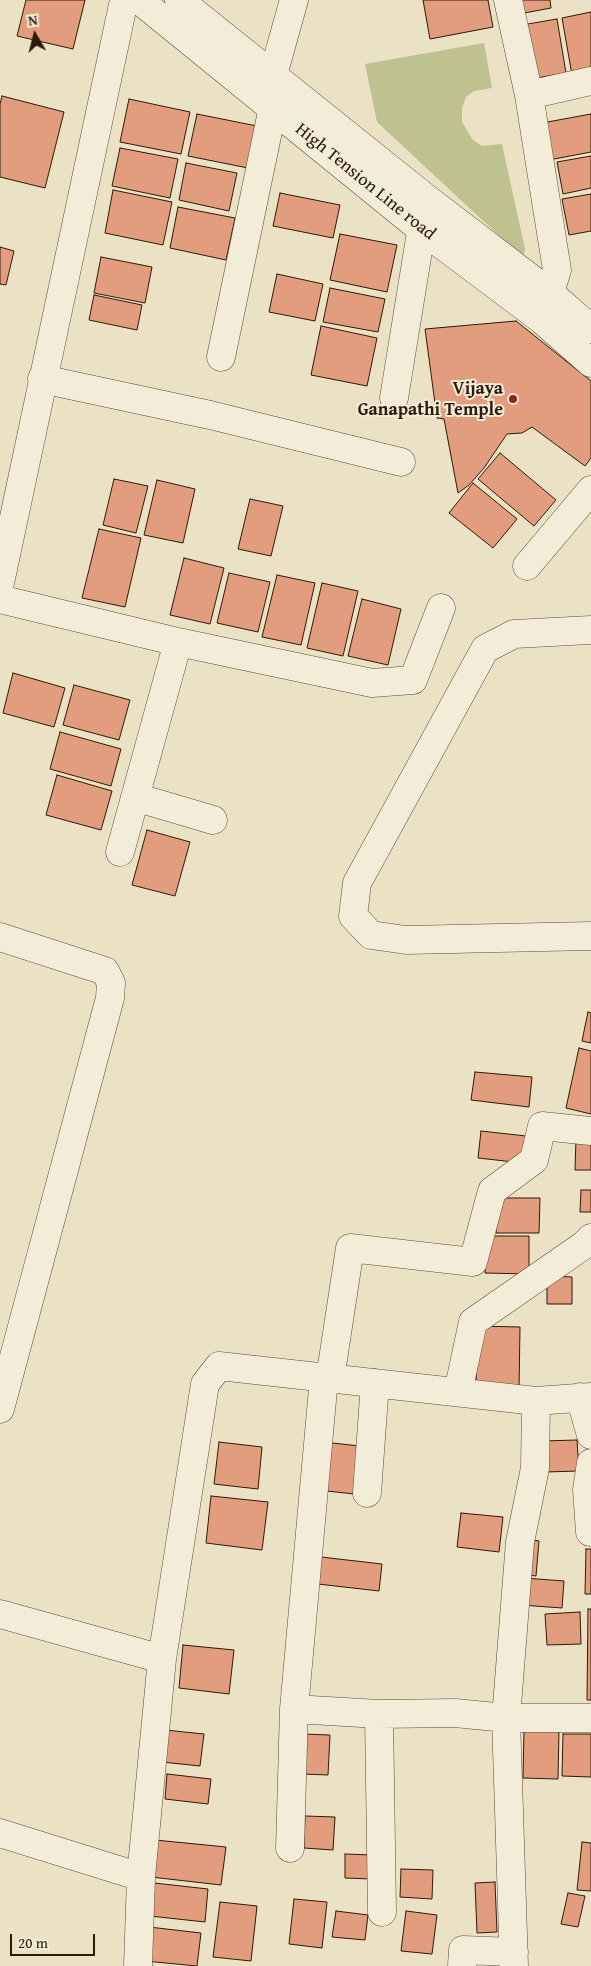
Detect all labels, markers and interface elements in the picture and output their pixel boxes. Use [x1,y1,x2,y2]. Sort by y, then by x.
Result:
north arrow [10,10,60,60]
text: N [27,10,39,31]
street label: High Tension Line road [291,119,439,245]
place label: Vijaya Ganapathi Temple [358,378,503,420]
marker: Vijaya Ganapathi Temple [507,393,519,405]
scale bar [12,1924,98,1956]
text: 20 m [18,1932,48,1953]

